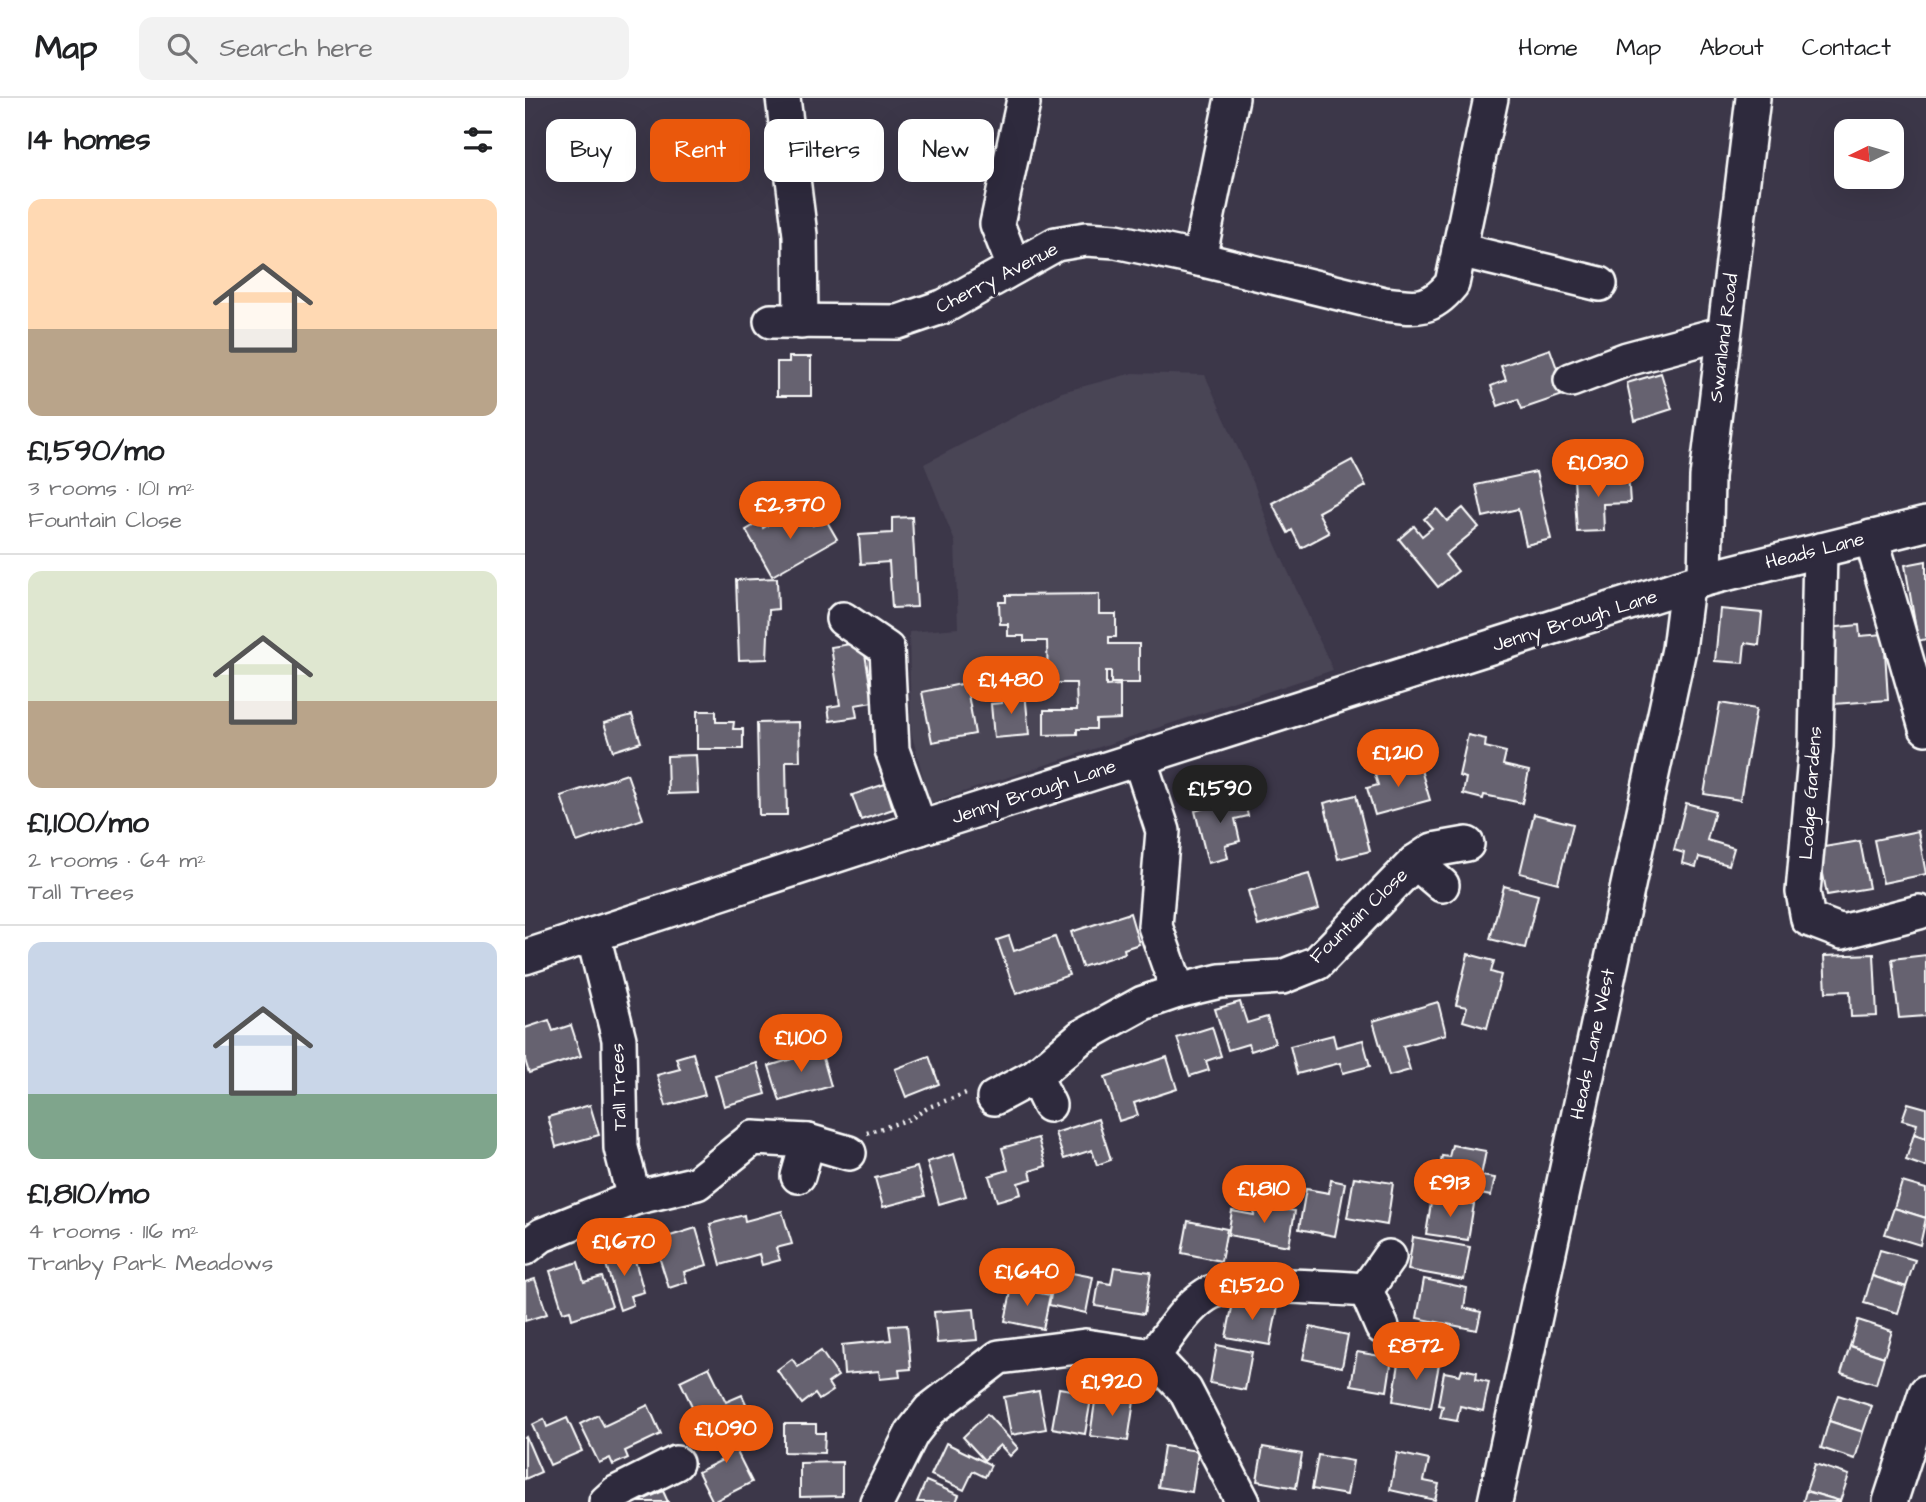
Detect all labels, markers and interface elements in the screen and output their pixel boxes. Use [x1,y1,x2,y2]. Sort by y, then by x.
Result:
search box [139,17,629,80]
text: Map [35,25,97,71]
icon: search [163,29,201,67]
text: Search here [219,30,373,66]
text: Home [1518,31,1578,65]
text: Map [1616,31,1661,65]
text: About [1699,31,1764,65]
text: Contact [1802,31,1891,65]
text: 14 homes [28,119,151,161]
chip: Buy [546,119,636,182]
chip: Rent [650,119,750,182]
chip: Filters [764,119,884,182]
chip: New [898,119,994,182]
north arrow [1834,119,1904,189]
map controls [1834,119,1904,189]
icon: filters [459,121,497,159]
street label: Cherry Avenue [931,236,1063,321]
icon: home [200,245,326,371]
street label: Swanland Road [1703,272,1745,404]
text: £1,590/mo [28,430,164,472]
pin: £1,030 [1541,440,1655,499]
text: £1,030 [1568,446,1628,478]
text: 3 rooms · 101 m² [28,472,195,504]
pin: £2,370 [733,482,847,541]
text: £2,370 [755,488,825,520]
text: Fountain Close [28,504,182,536]
street label: Heads Lane [1763,526,1867,576]
street label: Jenny Brough Lane [1489,583,1661,660]
icon: home [200,617,326,743]
pin: £1,480 [954,656,1068,716]
text: £1,480 [979,663,1043,695]
street label: Lodge Gardens [1793,725,1830,861]
pin: £1,210 [1341,730,1455,789]
text: £1,210 [1373,736,1423,768]
street label: Jenny Brough Lane [948,753,1120,832]
pin: £1,590 [1163,766,1277,825]
text: £1,590 [1188,772,1252,804]
text: £1,100/mo [28,802,149,844]
text: 2 rooms · 64 m² [28,844,206,876]
street label: Fountain Close [1304,862,1414,970]
text: Tall Trees [28,876,134,908]
street label: Heads Lane West [1564,966,1622,1122]
icon: home [200,988,326,1114]
pin: £1,100 [744,1014,858,1074]
text: £1,100 [775,1021,827,1053]
street label: Tall Trees [604,1043,634,1131]
pin: £913 [1409,1160,1491,1219]
pin: £1,810 [1207,1166,1321,1225]
text: £913 [1430,1166,1470,1198]
text: £1,810 [1238,1172,1290,1204]
text: £1,810/mo [28,1173,149,1215]
text: 4 rooms · 116 m² [28,1215,199,1247]
pin: £1,670 [567,1218,681,1278]
text: £1,670 [593,1225,655,1257]
text: Tranby Park Meadows [28,1247,273,1279]
pin: £1,640 [970,1248,1084,1308]
text: £1,640 [995,1255,1059,1287]
pin: £1,520 [1195,1262,1309,1322]
text: £1,520 [1220,1269,1284,1301]
pin: £872 [1375,1322,1457,1382]
text: £872 [1389,1329,1443,1361]
pin: £1,920 [1055,1358,1169,1418]
text: £1,920 [1082,1365,1142,1397]
pin: £1,090 [669,1406,783,1465]
text: £1,090 [695,1412,757,1444]

